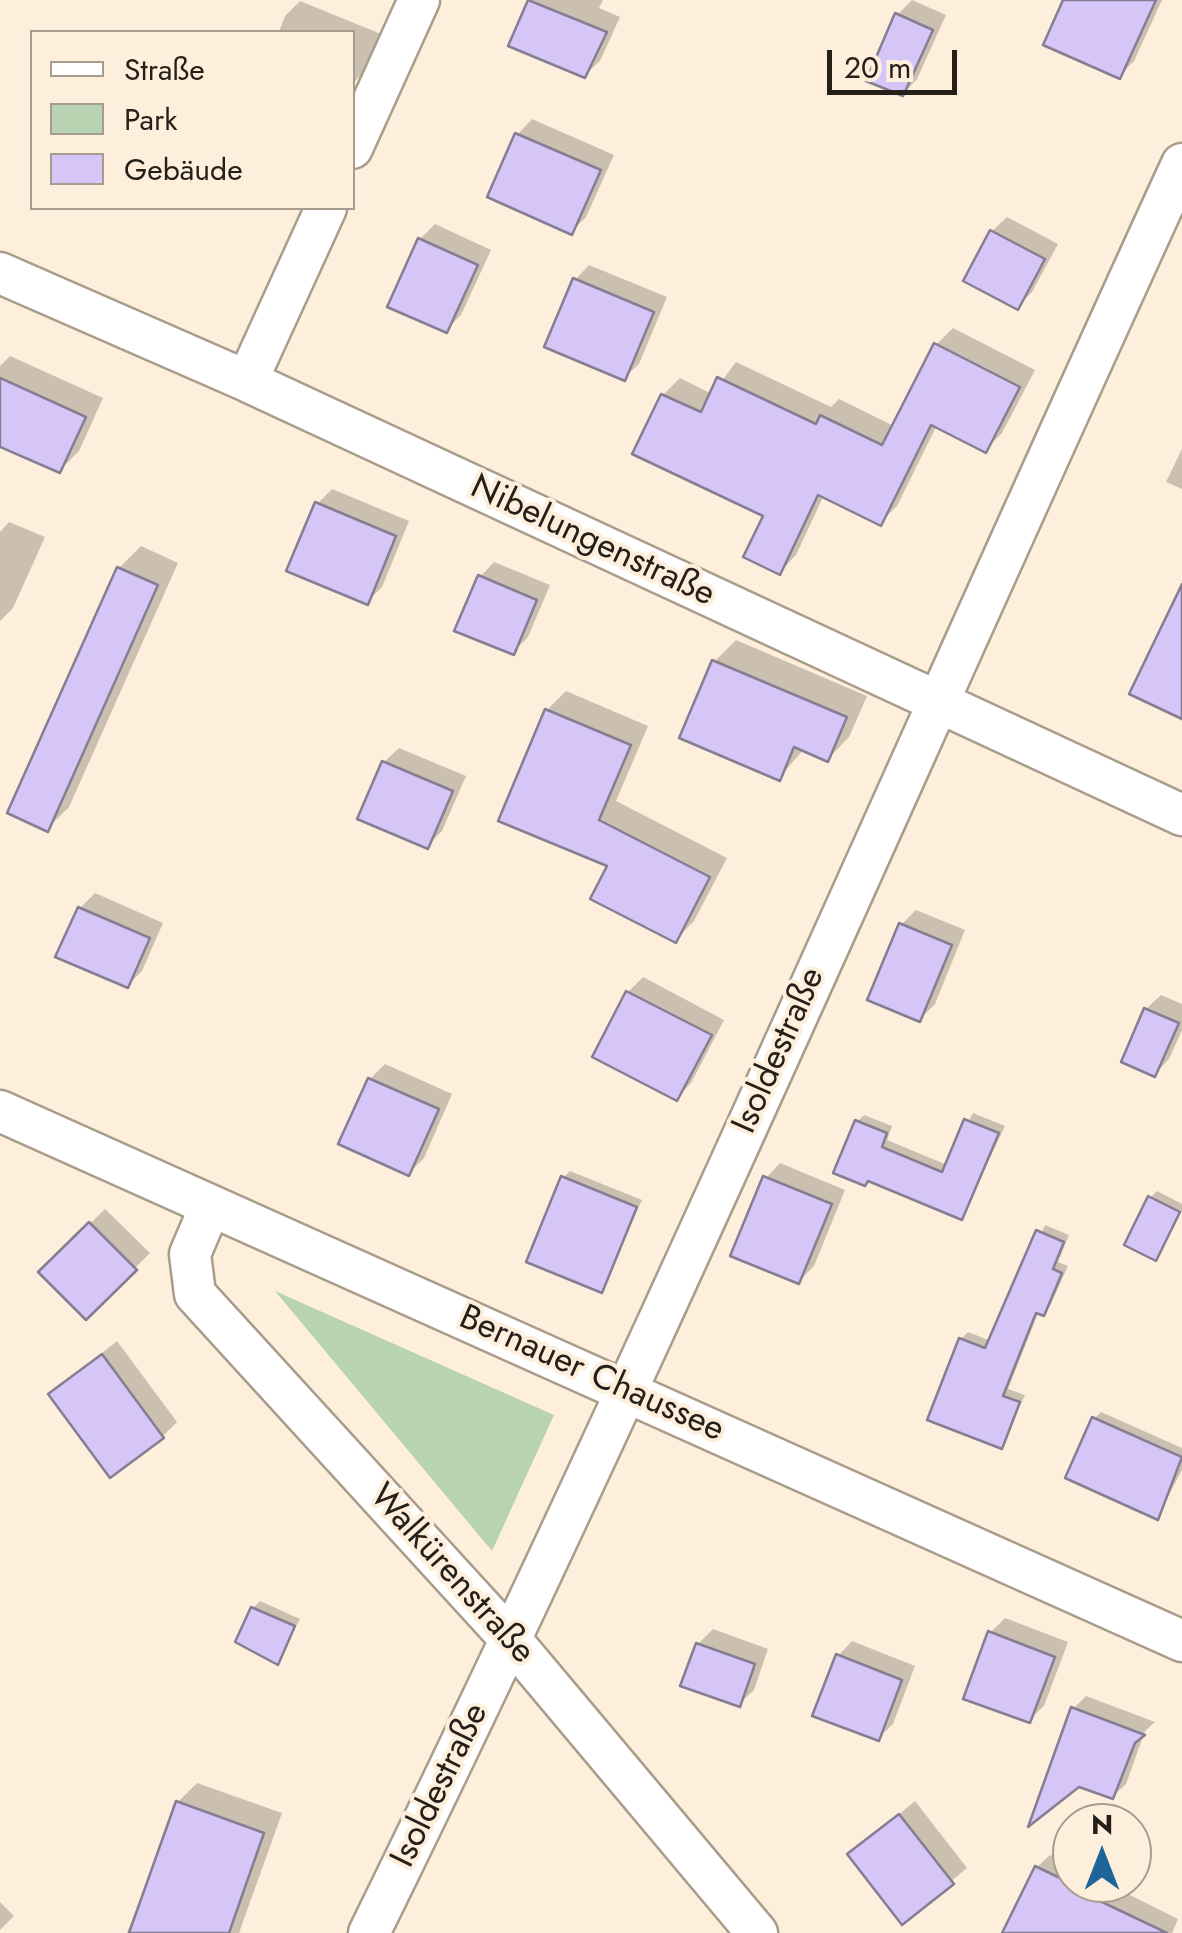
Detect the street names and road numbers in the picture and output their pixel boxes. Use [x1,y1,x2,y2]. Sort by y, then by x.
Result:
street label: Nibelungenstraße [463,467,721,617]
street label: Isoldestraße [725,962,835,1140]
street label: Bernauer Chaussee [452,1298,730,1452]
street label: Walkürenstraße [360,1477,542,1673]
street label: Isoldestraße [383,1697,499,1875]

